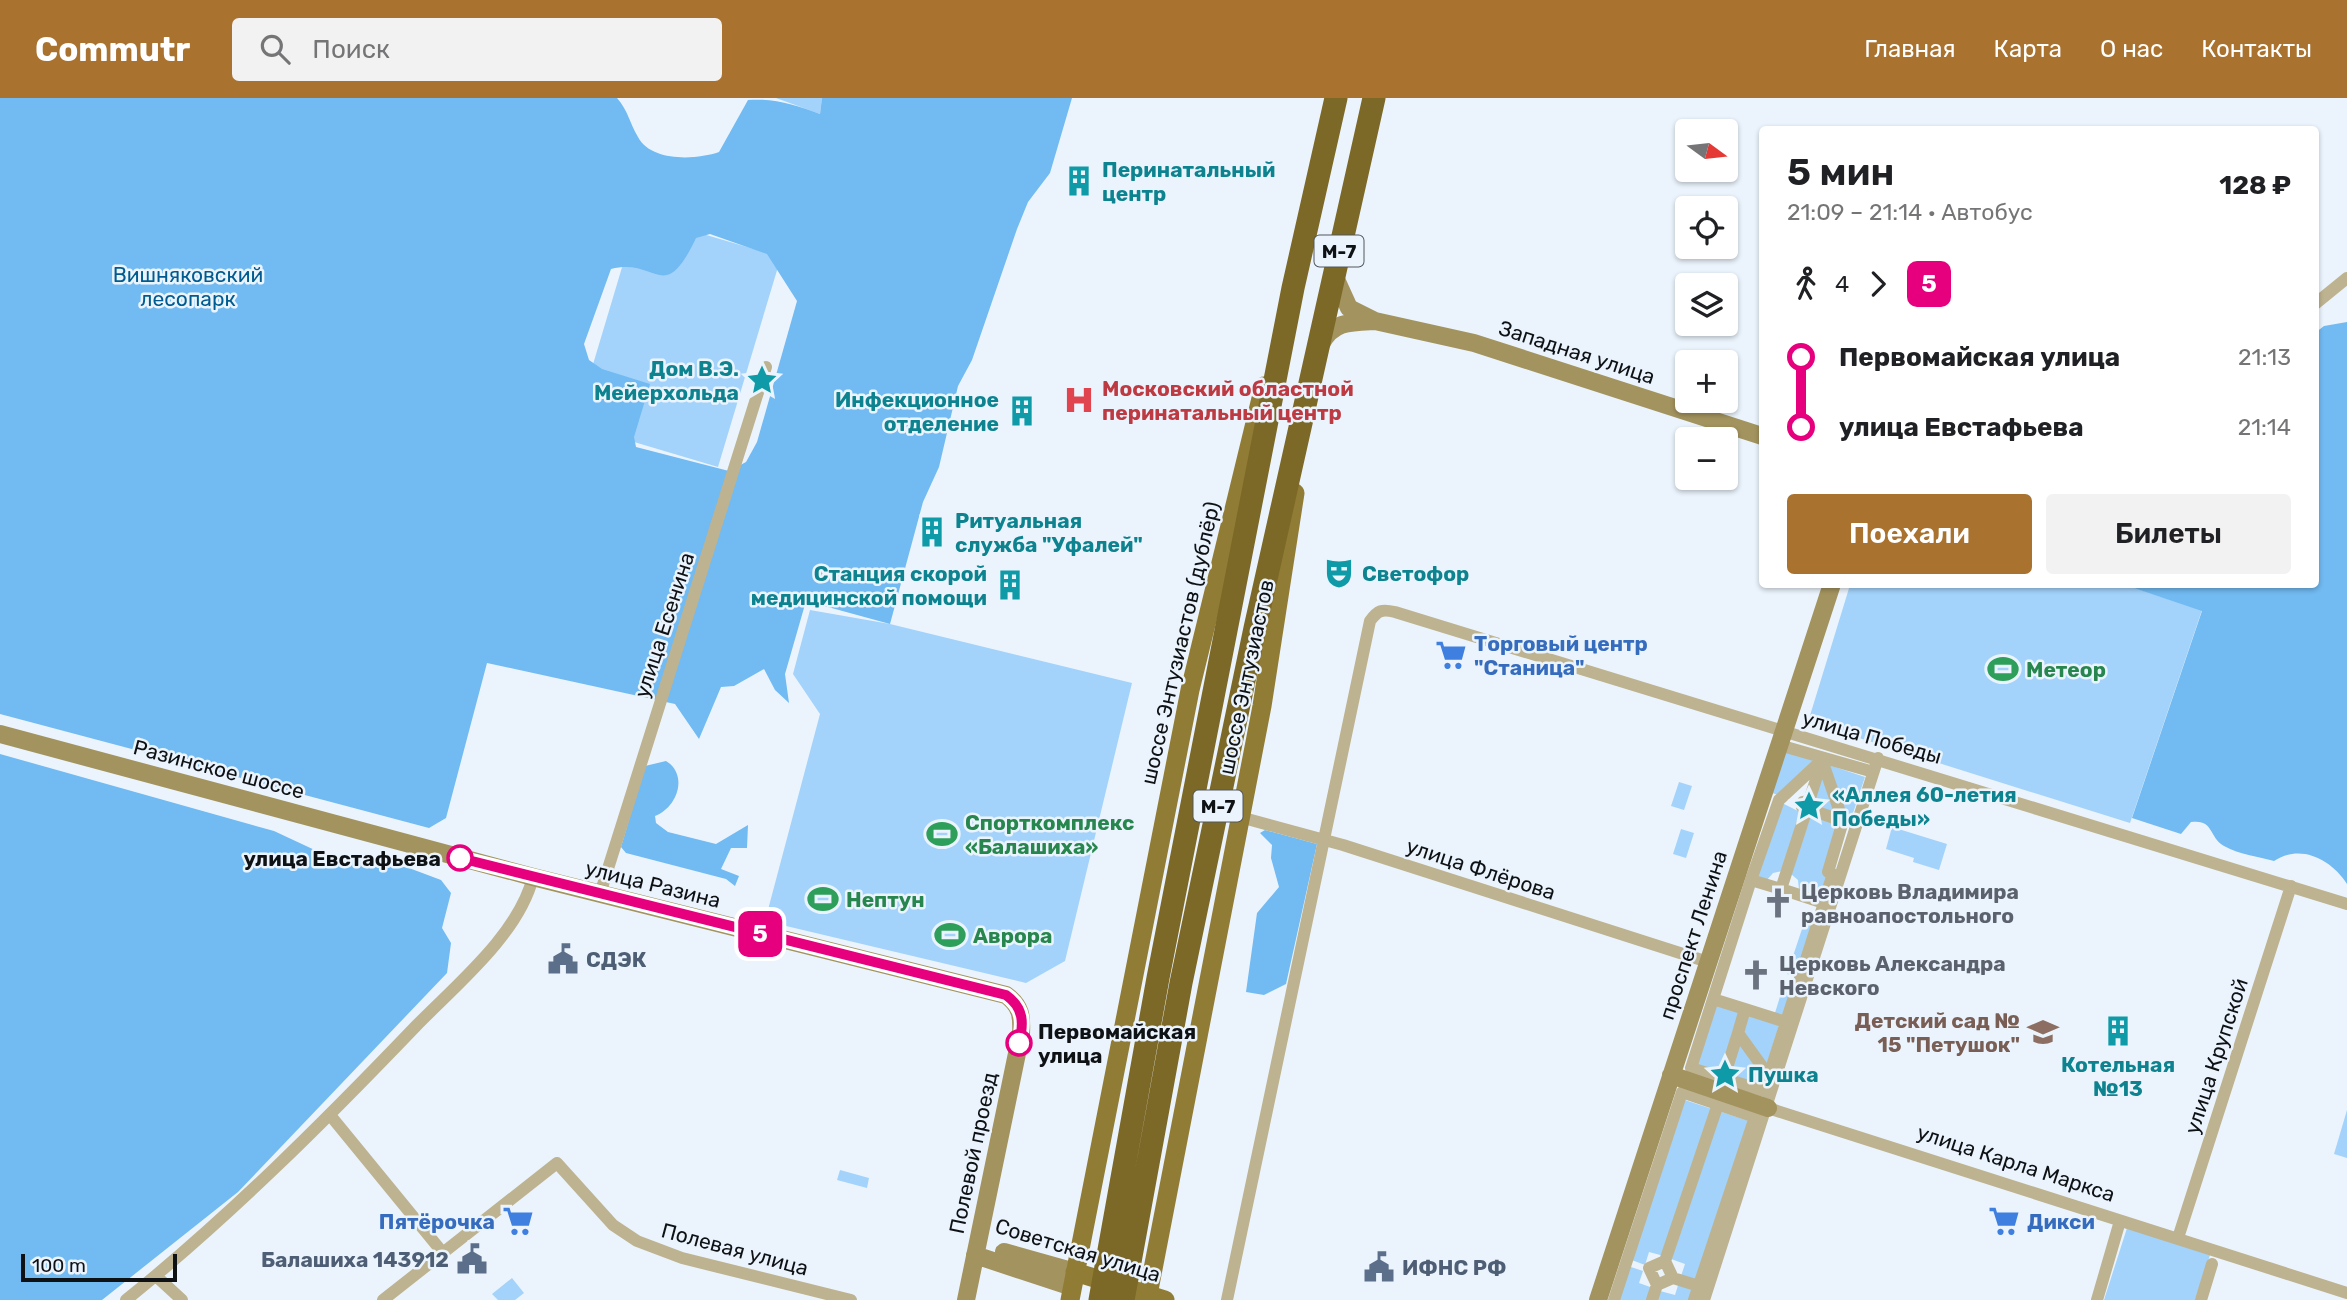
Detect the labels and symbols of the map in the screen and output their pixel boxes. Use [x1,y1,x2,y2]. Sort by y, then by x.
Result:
north arrow [1675,119,1738,182]
place label: Перинатальный центр [1102,157,1275,206]
building icon: Перинатальный центр [1062,164,1096,198]
road number: М-7 [1314,236,1364,266]
park label: Вишняковский лесопарк [113,262,263,311]
street label: Западная улица [1496,315,1658,389]
place label: Дом В.Э. Мейерхольда [594,356,739,405]
place icon: Дом В.Э. Мейерхольда [745,363,779,397]
place label: Московский областной перинатальный центр [1102,376,1354,425]
hospital icon: Московский областной перинатальный центр [1062,383,1096,417]
place label: Инфекционное отделение [835,387,999,436]
building icon: Инфекционное отделение [1005,394,1039,428]
street label: шоссе Энтузиастов (дублёр) [1135,499,1225,787]
place label: Ритуальная служба "Уфалей" [955,508,1143,557]
building icon: Ритуальная служба "Уфалей" [915,515,949,549]
street label: улица Есенина [629,549,699,701]
theatre icon: Светофор [1322,556,1356,590]
place label: Станция скорой медицинской помощи [751,561,987,610]
place label: Светофор [1362,561,1469,586]
building icon: Станция скорой медицинской помощи [993,568,1027,602]
street label: шоссе Энтузиастов [1213,577,1279,777]
place label: Торговый центр "Станица" [1474,631,1648,680]
supermarket icon: Торговый центр "Станица" [1434,638,1468,672]
sports icon: Метеор [1986,652,2020,686]
place label: Метеор [2026,657,2106,682]
street label: улица Победы [1799,705,1945,769]
street label: Разинское шоссе [131,734,307,804]
place label: «Аллея 60-летия Победы» [1832,782,2017,831]
place icon: «Аллея 60-летия Победы» [1792,789,1826,823]
road number: М-7 [1194,790,1242,821]
place label: Спорткомплекс «Балашиха» [965,810,1134,859]
sports icon: Спорткомплекс «Балашиха» [925,817,959,851]
street label: улица Флёрова [1403,833,1559,905]
marker: улица Евстафьева [447,845,473,871]
place label: улица Евстафьева [243,846,441,871]
street label: проспект Ленина [1654,847,1732,1023]
street label: улица Разина [583,855,723,913]
place label: Церковь Владимира равноапостольного [1801,879,2019,928]
sports icon: Нептун [806,882,840,916]
church icon: Церковь Владимира равноапостольного [1761,886,1795,920]
place label: Нептун [846,887,925,912]
line badge: 5 [737,911,783,957]
sports icon: Аврора [933,918,967,952]
place label: Аврора [973,923,1053,948]
public building icon: СДЭК [546,942,580,976]
place label: СДЭК [586,947,647,972]
place label: Церковь Александра Невского [1779,951,2006,1000]
church icon: Церковь Александра Невского [1739,958,1773,992]
street label: улица Крупской [2179,975,2253,1137]
place label: Детский сад № 15 "Петушок" [1855,1008,2020,1057]
building icon: Котельная №13 [2101,1014,2135,1048]
school or university icon: Детский сад № 15 "Петушок" [2026,1015,2060,1049]
place label: Первомайская улица [1038,1019,1196,1068]
marker: Первомайская улица [1006,1030,1032,1056]
place label: Котельная №13 [2061,1052,2175,1101]
place icon: Пушка [1708,1057,1742,1091]
place label: Пушка [1748,1062,1819,1087]
street label: Полевой проезд [944,1070,1002,1236]
street label: улица Карла Маркса [1914,1119,2118,1207]
supermarket icon: Пятёрочка [501,1204,535,1238]
supermarket icon: Дикси [1987,1204,2021,1238]
place label: Пятёрочка [379,1209,495,1234]
place label: Дикси [2027,1209,2095,1234]
street label: Советская улица [992,1213,1164,1287]
street label: Полевая улица [659,1217,811,1281]
public building icon: Балашиха 143912 [455,1242,489,1276]
place label: Балашиха 143912 [261,1247,449,1272]
public building icon: ИФНС РФ [1362,1250,1396,1284]
scale bar [21,1251,177,1283]
place label: ИФНС РФ [1402,1255,1506,1280]

